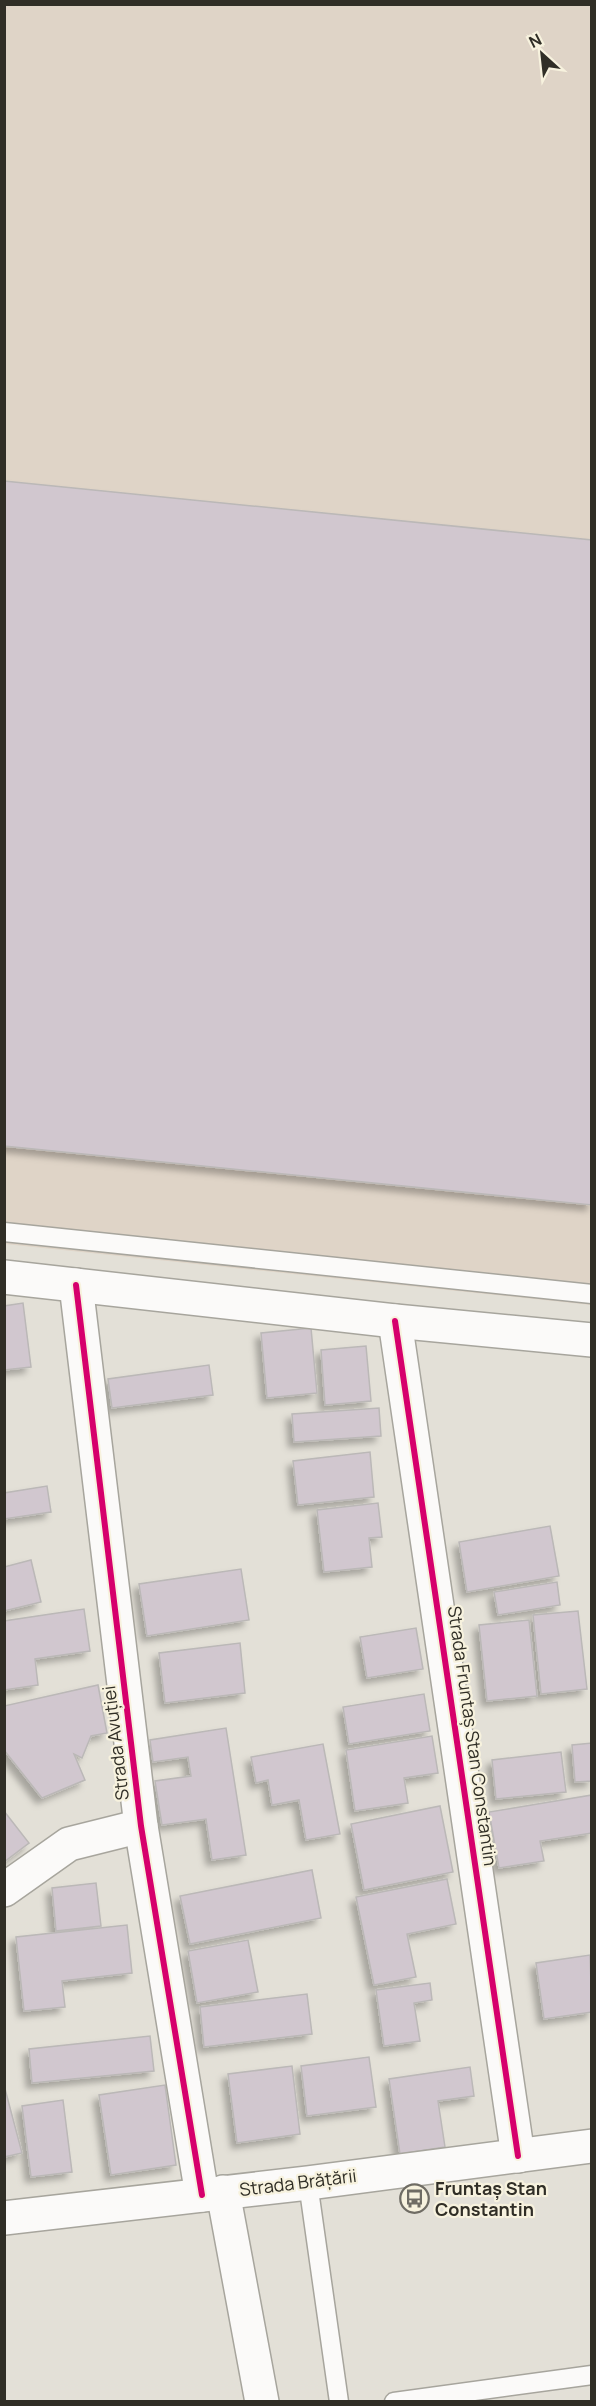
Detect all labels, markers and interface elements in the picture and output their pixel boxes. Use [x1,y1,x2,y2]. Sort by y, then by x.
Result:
north arrow [512,24,572,84]
text: N [525,28,545,53]
street label: Strada Fruntaș Stan Constantin [443,1604,503,1867]
street label: Strada Avuției [96,1684,134,1802]
street label: Strada Brățării [238,2163,358,2201]
place label: Fruntaș Stan Constantin [435,2176,547,2221]
bus stop icon: Fruntaș Stan Constantin [398,2183,430,2215]

